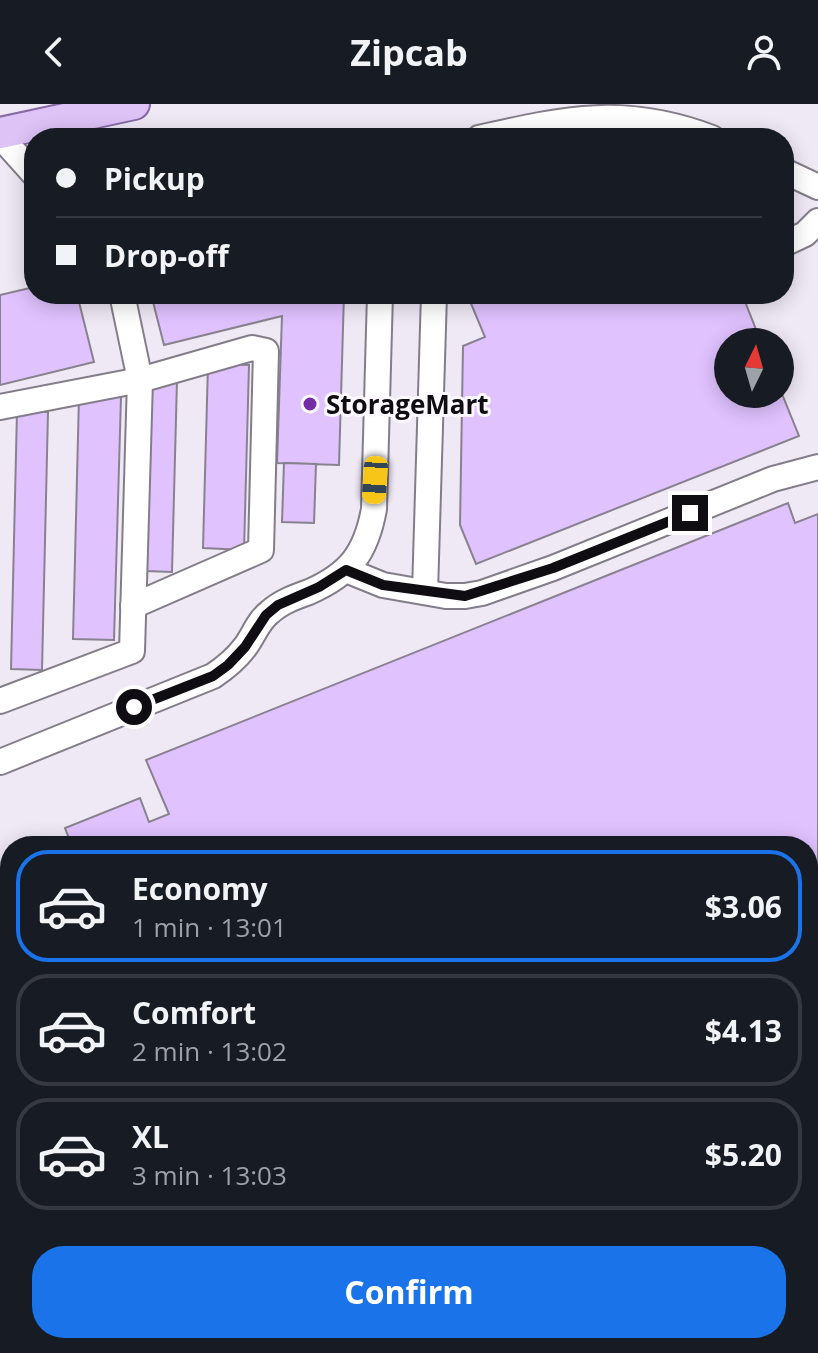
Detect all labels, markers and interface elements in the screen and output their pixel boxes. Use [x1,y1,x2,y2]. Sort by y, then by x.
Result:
text: Zipcab [350,28,468,77]
icon: back [32,30,76,74]
icon: person [742,30,786,74]
text: Pickup [104,158,205,199]
text: Drop-off [104,235,229,276]
north arrow [714,328,794,408]
map controls [714,328,794,408]
place label: StorageMart [326,386,489,422]
marker: StorageMart [301,395,319,413]
car [361,455,389,505]
route end [672,495,708,531]
route start [116,689,152,725]
text: Economy [132,868,268,909]
icon: car [36,870,108,942]
text: $3.06 [705,886,782,927]
text: 1 min · 13:01 [132,909,287,945]
text: Comfort [132,992,256,1033]
icon: car [36,994,108,1066]
text: $4.13 [705,1010,782,1051]
text: 2 min · 13:02 [132,1033,287,1069]
text: XL [132,1116,169,1157]
icon: car [36,1118,108,1190]
text: $5.20 [705,1134,782,1175]
text: 3 min · 13:03 [132,1157,287,1193]
button: Confirm [32,1246,786,1338]

